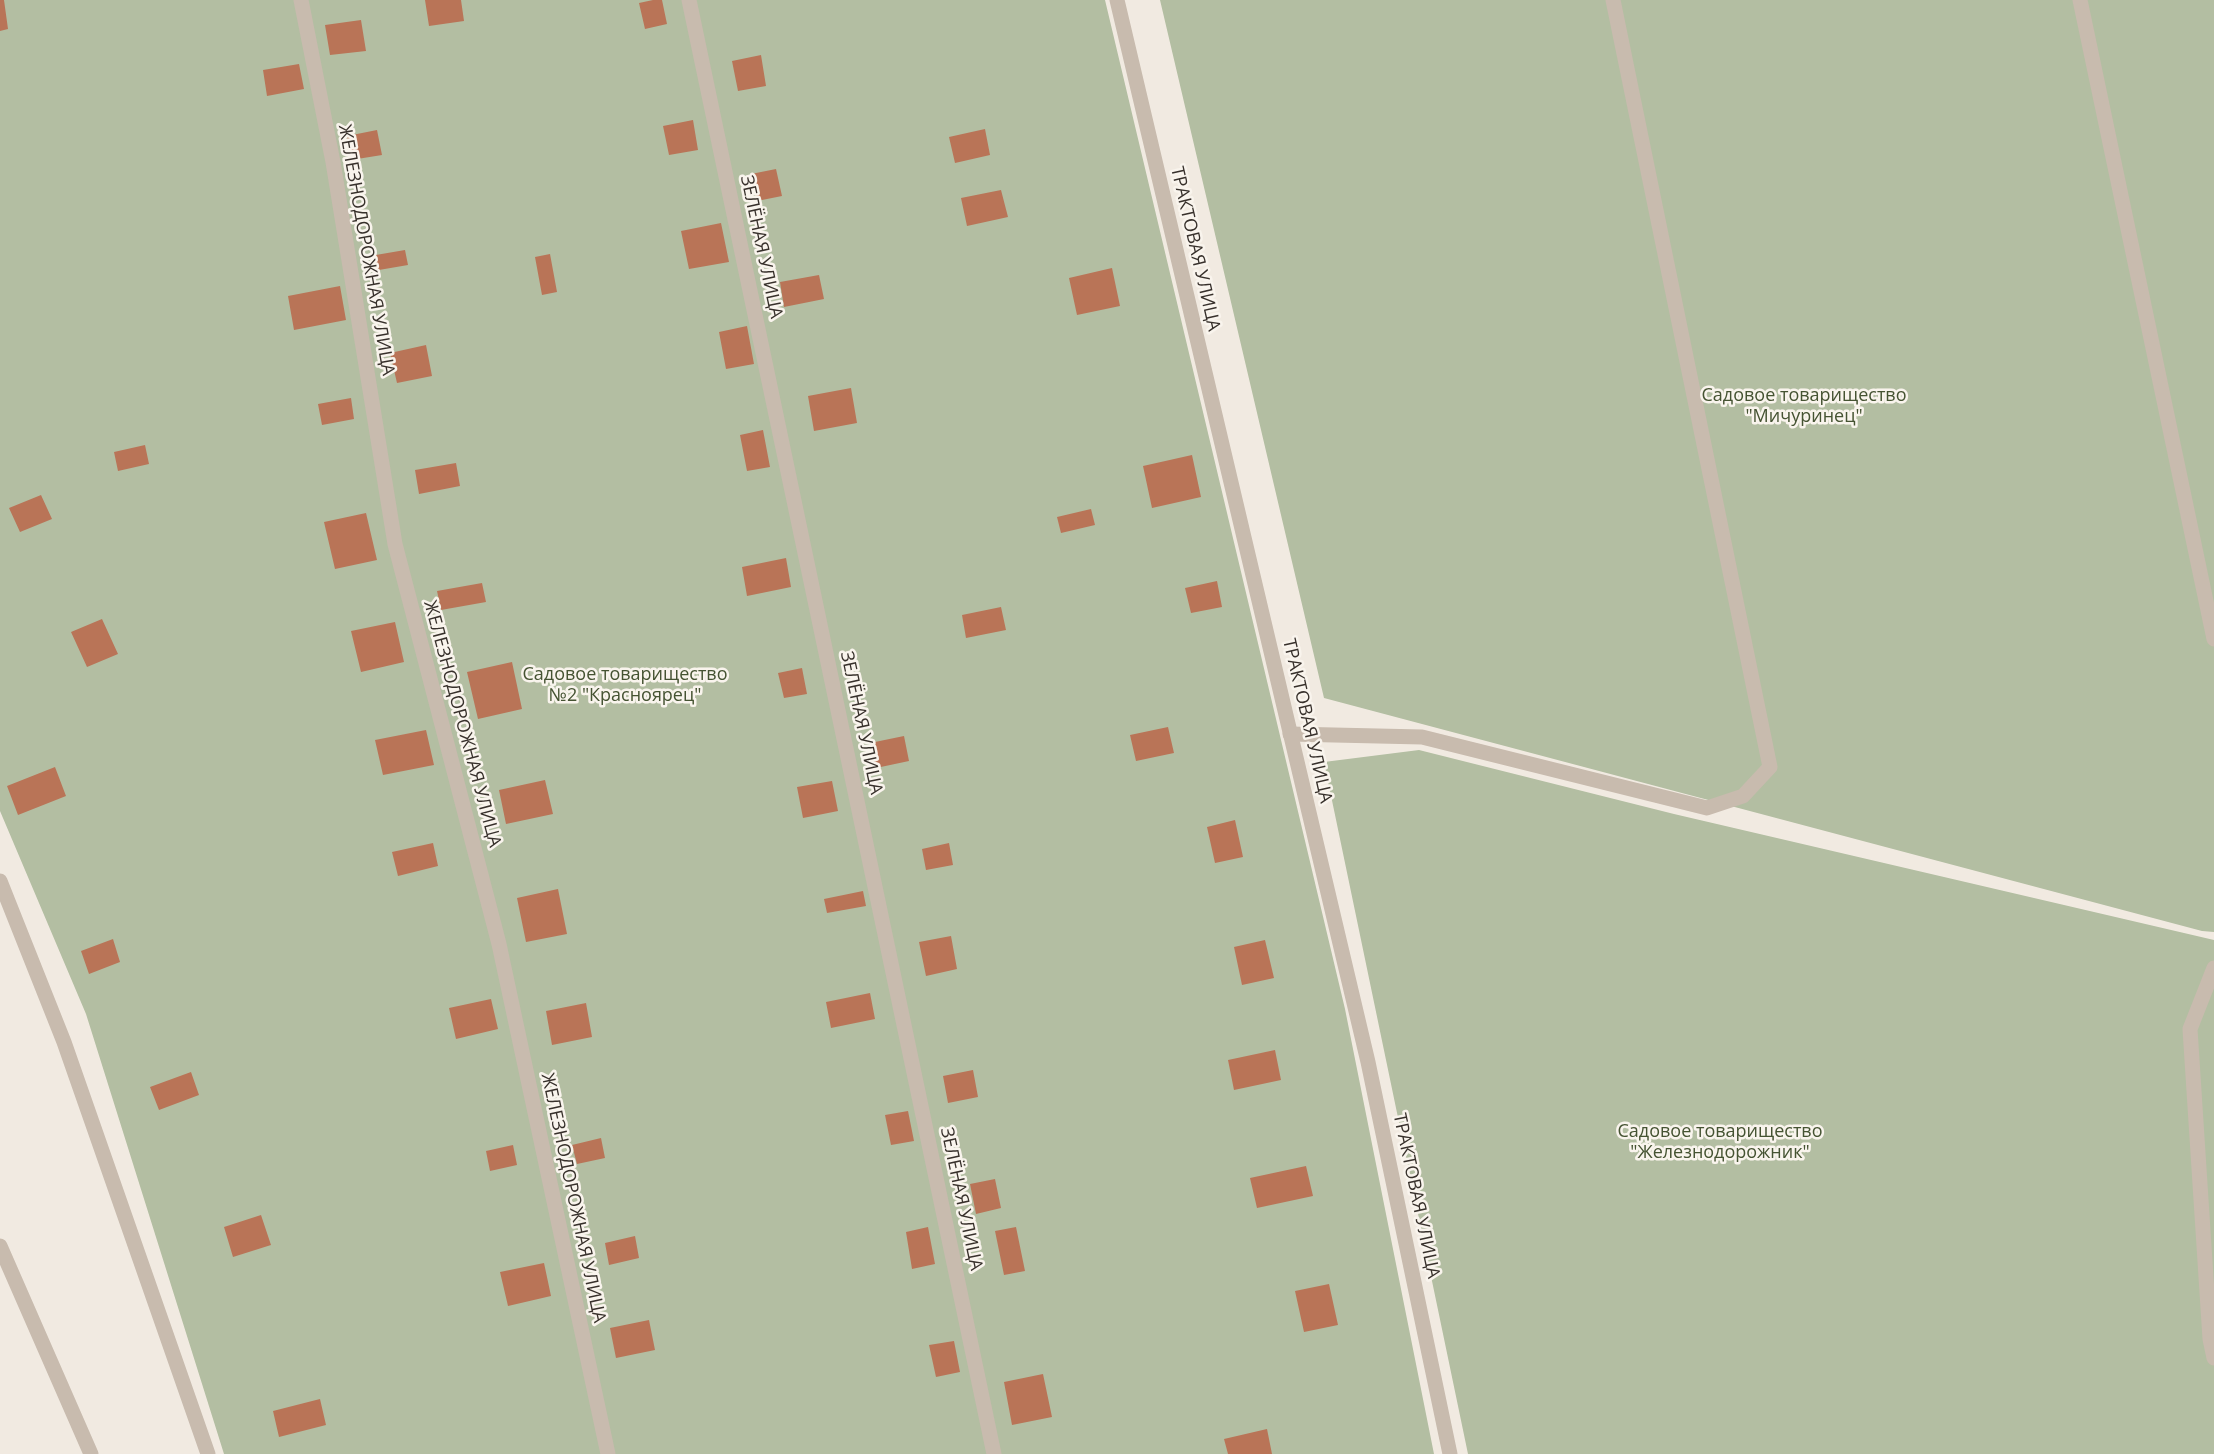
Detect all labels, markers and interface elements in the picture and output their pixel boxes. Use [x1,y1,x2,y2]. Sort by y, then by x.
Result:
street label: ЖЕЛЕЗНОДОРОЖНАЯ УЛИЦА [333,123,399,377]
street label: ТРАКТОВАЯ УЛИЦА [1166,165,1224,333]
street label: ЗЕЛЁНАЯ УЛИЦА [735,173,787,321]
park label: Садовое товарищество "Мичуринец" [1701,385,1907,428]
street label: ЖЕЛЕЗНОДОРОЖНАЯ УЛИЦА [419,598,505,850]
street label: ТРАКТОВАЯ УЛИЦА [1278,637,1336,805]
street label: ЗЕЛЁНАЯ УЛИЦА [835,649,887,797]
park label: Садовое товарищество №2 "Красноярец" [522,664,728,706]
street label: ЖЕЛЕЗНОДОРОЖНАЯ УЛИЦА [536,1071,610,1325]
street label: ТРАКТОВАЯ УЛИЦА [1388,1111,1444,1281]
park label: Садовое товарищество "Железнодорожник" [1617,1121,1823,1164]
street label: ЗЕЛЁНАЯ УЛИЦА [935,1125,987,1273]

